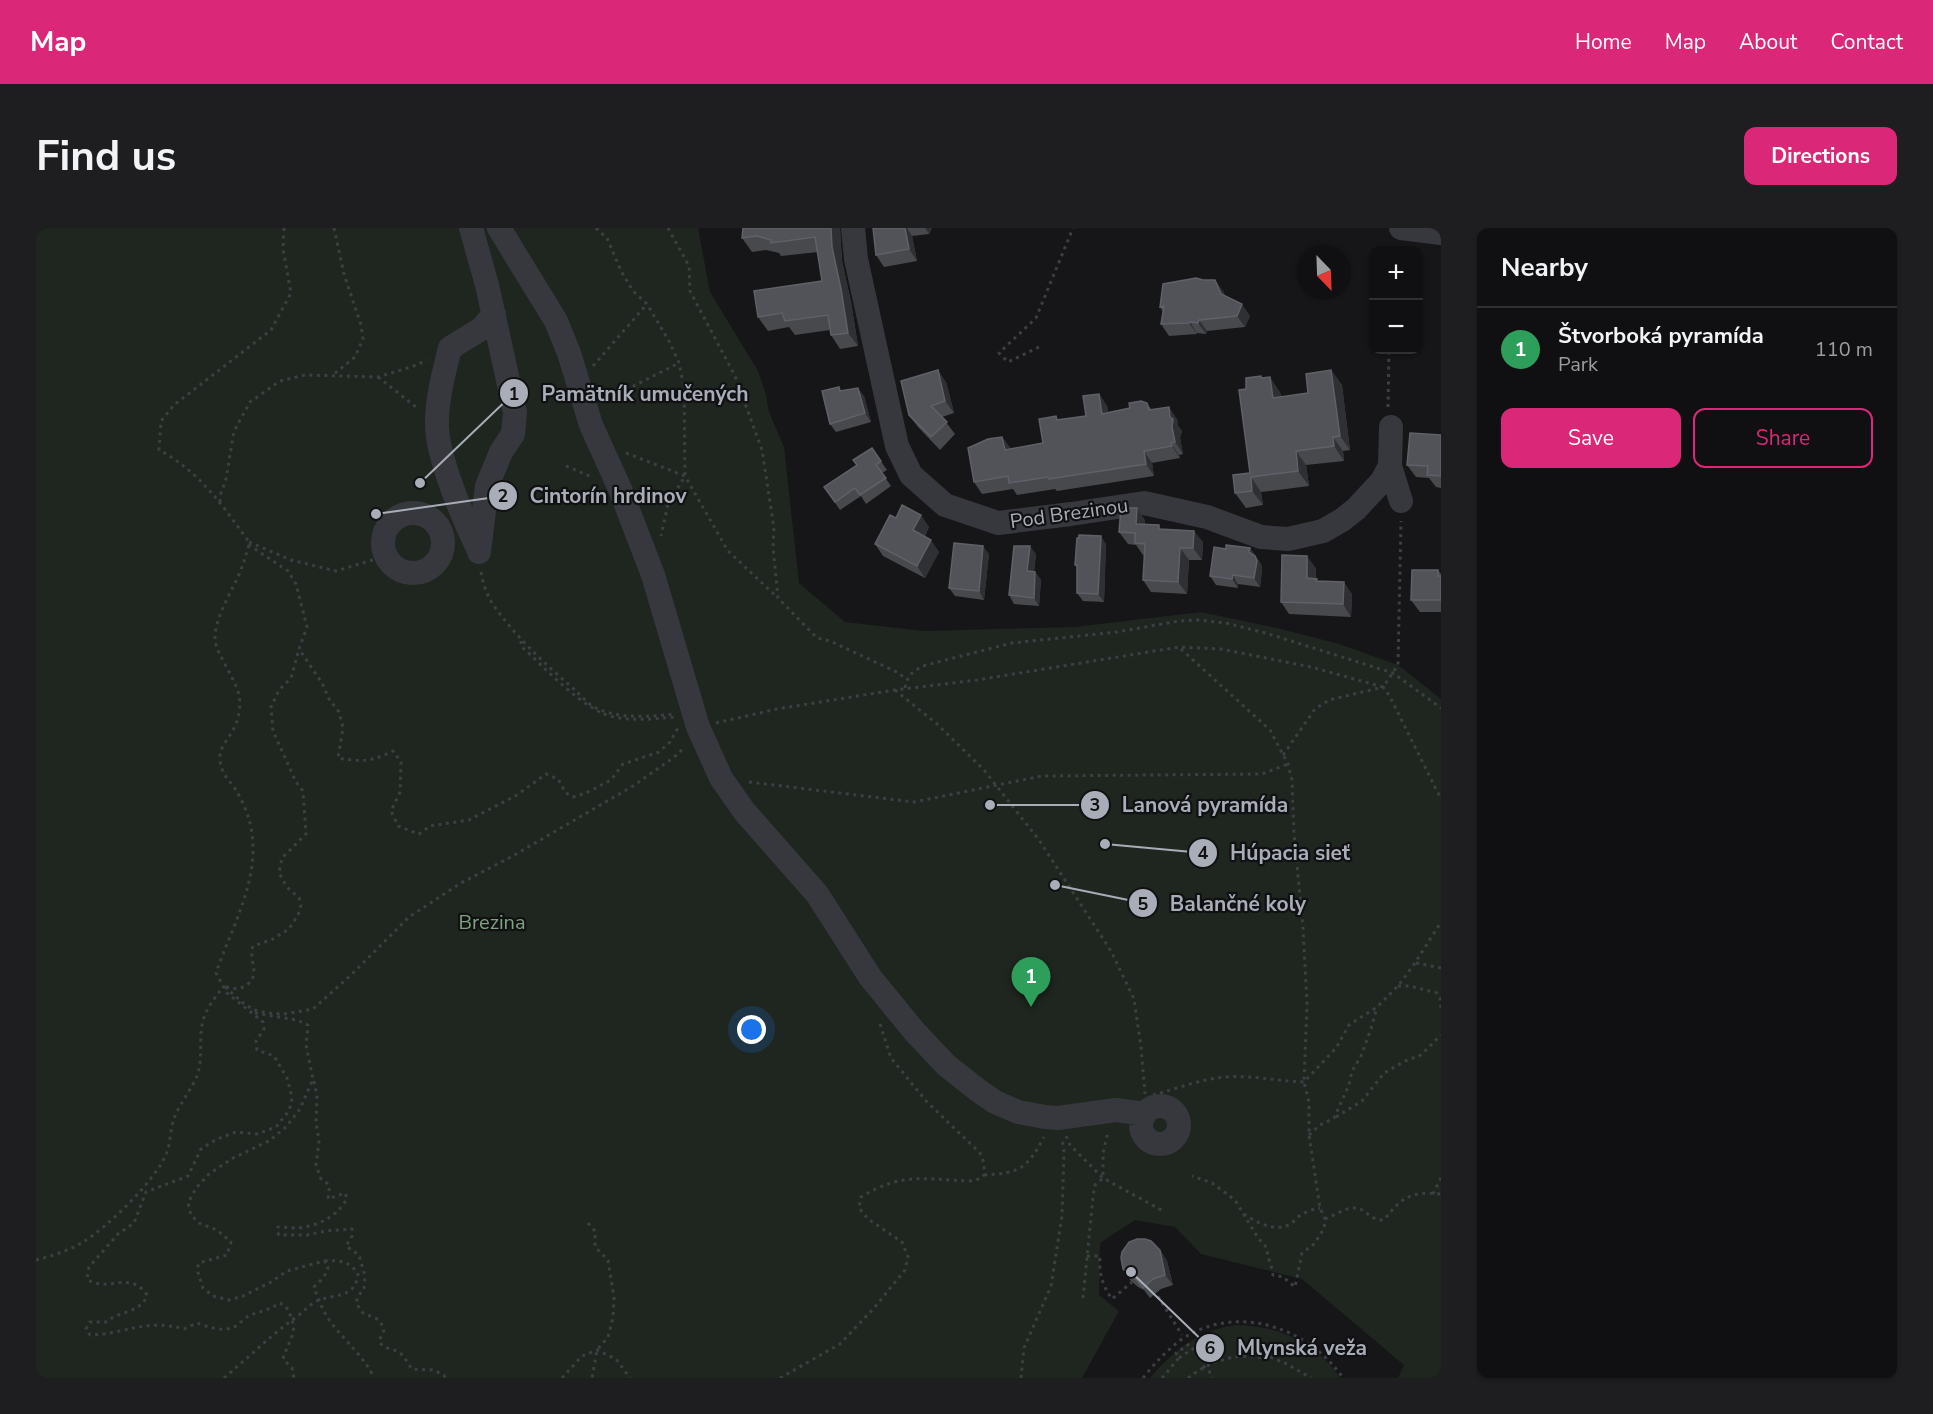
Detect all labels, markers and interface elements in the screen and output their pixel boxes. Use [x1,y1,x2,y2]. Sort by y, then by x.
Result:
text: Map [30,23,86,61]
text: Home [1575,28,1632,56]
text: Map [1665,28,1706,56]
text: About [1739,28,1797,56]
text: Contact [1830,28,1903,56]
button: Directions [1744,127,1897,185]
text: Find us [36,128,176,185]
north arrow [1297,246,1351,300]
map controls [1369,246,1423,354]
button: + [1369,246,1423,300]
text: Nearby [1501,250,1588,285]
button: − [1369,300,1423,354]
text: Štvorboká pyramída [1558,321,1764,351]
text: 1 [1515,336,1527,363]
text: 110 m [1815,336,1873,363]
text: Park [1558,351,1598,378]
callout: Pamätník umučených [499,374,760,413]
text: Pamätník umučených [542,380,748,408]
text: 1 [509,382,519,406]
button: Save [1501,408,1681,468]
button: Share [1693,408,1873,468]
callout: Cintorín hrdinov [488,476,699,515]
text: Cintorín hrdinov [529,482,687,510]
text: 2 [498,484,508,508]
street label: Pod Brezinou [1008,492,1130,535]
callout: Lanová pyramída [1080,786,1300,825]
text: Lanová pyramída [1122,791,1288,819]
text: 3 [1090,793,1100,817]
callout: Húpacia sieť [1188,833,1361,872]
text: Húpacia sieť [1230,839,1351,867]
text: 4 [1198,841,1209,865]
callout: Balančné koly [1128,884,1319,923]
text: Balančné koly [1170,890,1307,918]
text: 5 [1138,892,1149,916]
park label: Brezina [458,909,526,936]
pin: 1 [1012,958,1050,1007]
your location [737,1015,766,1044]
callout: Mlynská veža [1195,1328,1379,1367]
text: Mlynská veža [1237,1334,1367,1362]
text: 6 [1205,1336,1216,1360]

